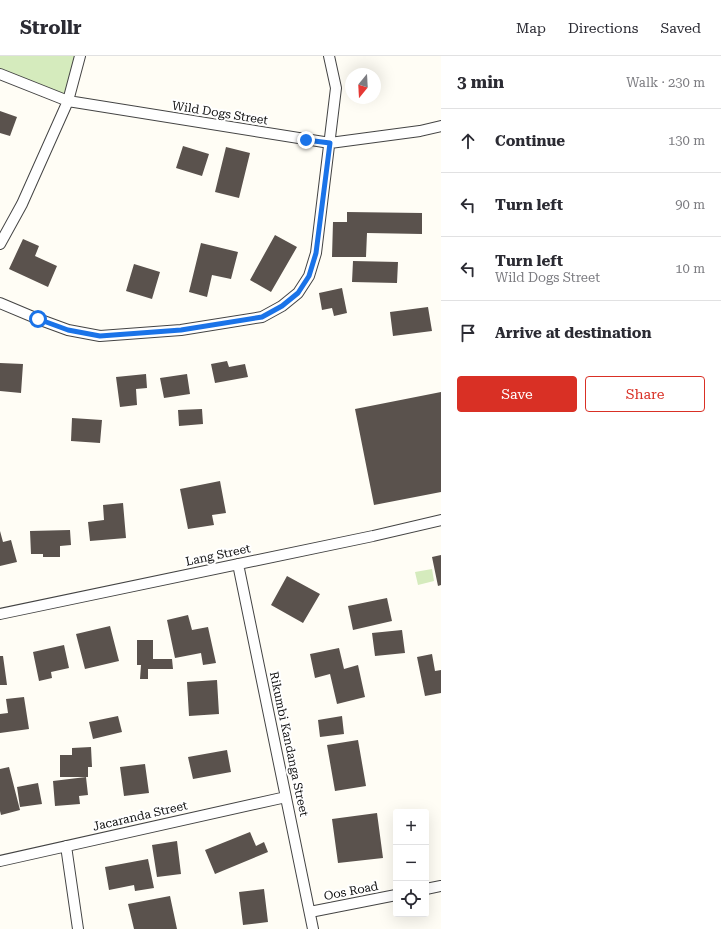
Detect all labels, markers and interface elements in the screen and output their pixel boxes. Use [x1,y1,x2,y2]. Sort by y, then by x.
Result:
text: Strollr [20,16,82,39]
text: Map [516,20,546,36]
text: Directions [568,20,638,36]
text: Saved [660,20,701,36]
north arrow [345,68,381,104]
text: 3 min [457,72,504,92]
text: Walk · 230 m [626,75,705,90]
street label: Wild Dogs Street [171,99,269,128]
icon: ahead [457,130,479,152]
route end [297,131,315,149]
text: Continue [495,132,565,150]
text: 130 m [668,133,705,148]
icon: left [457,194,479,216]
text: Turn left [495,196,563,214]
text: 90 m [675,197,705,212]
text: Turn left [495,252,563,270]
icon: left [457,258,479,280]
text: 10 m [675,261,705,276]
text: Wild Dogs Street [495,270,600,285]
route start [29,310,47,328]
icon: arrive [457,322,479,344]
text: Arrive at destination [495,324,651,342]
button: Save [457,376,577,412]
button: Share [585,376,705,412]
street label: Lang Street [184,541,252,569]
street label: Rikumbi Kandanga Street [267,670,311,818]
street label: Jacaranda Street [91,798,189,834]
map controls [393,809,429,917]
button: + [393,809,429,845]
button: − [393,845,429,881]
street label: Oos Road [323,879,380,903]
button: locate [393,881,429,917]

